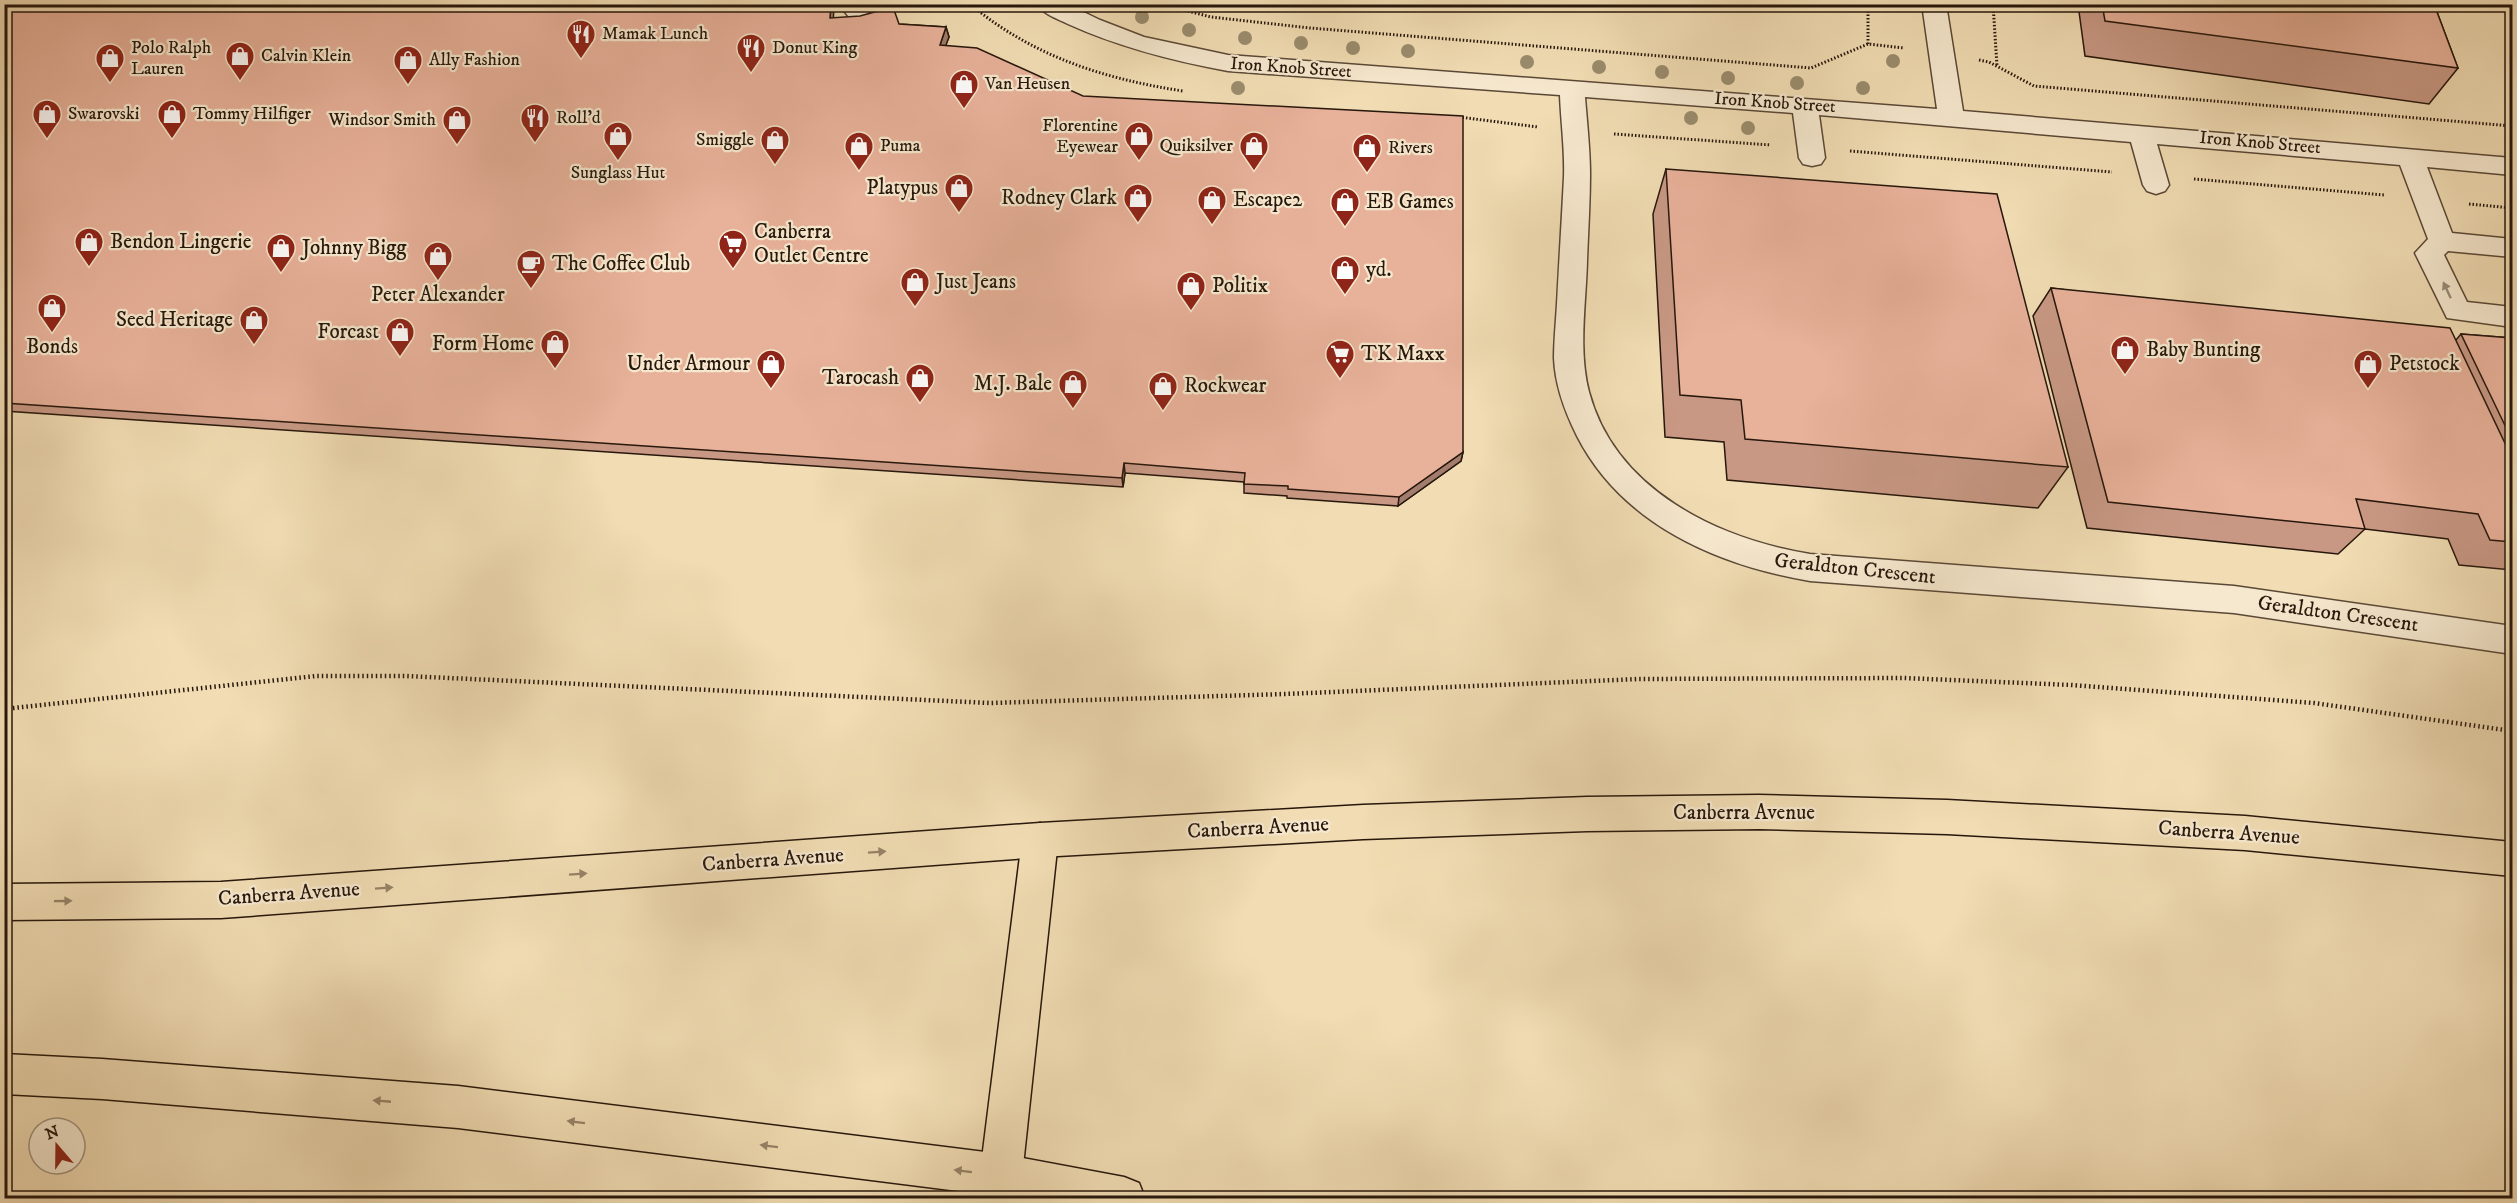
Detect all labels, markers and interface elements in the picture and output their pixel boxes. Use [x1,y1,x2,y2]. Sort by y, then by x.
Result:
restaurant icon: Mamak Lunch [565,18,597,60]
place label: Mamak Lunch [602,23,709,45]
restaurant icon: Donut King [735,32,767,74]
place label: Polo Ralph Lauren [131,37,212,80]
place label: Donut King [772,37,857,59]
shop icon: Calvin Klein [224,40,256,82]
shop icon: Polo Ralph Lauren [94,42,126,84]
shop icon: Ally Fashion [392,44,424,86]
place label: Calvin Klein [261,45,352,67]
place label: Ally Fashion [429,49,520,71]
street label: Iron Knob Street [1230,53,1353,83]
shop icon: Van Heusen [948,68,980,110]
place label: Van Heusen [984,73,1071,95]
street label: Iron Knob Street [1714,88,1837,118]
shop icon: Swarovski [31,98,63,140]
shop icon: Tommy Hilfiger [156,98,188,140]
restaurant icon: Roll'd [519,102,551,144]
place label: Swarovski [68,103,139,125]
place label: Tommy Hilfiger [193,103,311,125]
shop icon: Windsor Smith [441,104,473,146]
place label: Roll'd [556,107,601,129]
place label: Windsor Smith [328,109,437,131]
place label: Florentine Eyewear [1042,115,1118,158]
shop icon: Sunglass Hut [602,120,634,162]
shop icon: Florentine Eyewear [1123,120,1155,162]
shop icon: Smiggle [759,124,791,166]
street label: Iron Knob Street [2198,127,2322,159]
place label: Smiggle [696,129,754,151]
shop icon: Puma [843,130,875,172]
shop icon: Quiksilver [1238,130,1270,172]
shop icon: Rivers [1351,132,1383,174]
place label: Puma [880,135,921,157]
place label: Quiksilver [1159,135,1233,157]
place label: Rivers [1388,137,1433,159]
place label: Sunglass Hut [571,162,665,184]
shop icon: Platypus [943,172,975,214]
place label: Platypus [866,175,938,201]
shop icon: Rodney Clark [1122,182,1154,224]
shop icon: Escape2 [1196,184,1228,226]
place label: Rodney Clark [1001,185,1118,211]
shop icon: EB Games [1329,186,1361,228]
place label: Escape2 [1233,187,1303,213]
place label: EB Games [1366,189,1454,215]
place label: Canberra Outlet Centre [754,219,869,269]
shop icon: Bendon Lingerie [73,226,105,268]
supermarket icon: Canberra Outlet Centre [717,228,749,270]
place label: Bendon Lingerie [110,229,252,255]
shop icon: Johnny Bigg [265,232,297,274]
place label: Johnny Bigg [300,235,407,261]
shop icon: Peter Alexander [422,240,454,282]
cafe icon: The Coffee Club [515,248,547,290]
place label: The Coffee Club [552,251,690,277]
shop icon: yd. [1329,254,1361,296]
place label: yd. [1366,257,1392,283]
shop icon: Just Jeans [899,266,931,308]
place label: Just Jeans [934,269,1016,295]
shop icon: Politix [1175,270,1207,312]
place label: Politix [1212,273,1268,299]
one-way arrow [2443,281,2452,298]
place label: Peter Alexander [371,282,505,308]
shop icon: Bonds [36,292,68,334]
shop icon: Seed Heritage [238,304,270,346]
place label: Seed Heritage [116,307,233,333]
shop icon: Forcast [384,316,416,358]
place label: Forcast [317,319,379,345]
shop icon: Form Home [539,328,571,370]
place label: Form Home [432,331,534,357]
place label: Bonds [26,334,78,360]
shop icon: Baby Bunting [2109,334,2141,376]
place label: Baby Bunting [2146,337,2261,363]
supermarket icon: TK Maxx [1324,338,1356,380]
place label: TK Maxx [1361,341,1445,367]
shop icon: Under Armour [755,348,787,390]
shop icon: Petstock [2352,348,2384,390]
place label: Under Armour [627,351,750,377]
place label: Petstock [2389,351,2460,377]
shop icon: Tarocash [904,362,936,404]
place label: Tarocash [822,365,899,391]
shop icon: M.J. Bale [1057,368,1089,410]
shop icon: Rockwear [1147,370,1179,412]
place label: M.J. Bale [974,371,1052,397]
place label: Rockwear [1184,373,1267,399]
street label: Geraldton Crescent [1773,548,1937,590]
street label: Geraldton Crescent [2256,590,2420,638]
street label: Canberra Avenue [1673,800,1815,826]
street label: Canberra Avenue [1186,811,1330,845]
street label: Canberra Avenue [2157,815,2301,851]
street label: Canberra Avenue [701,842,845,878]
one-way arrow [868,847,887,857]
one-way arrow [569,869,588,879]
street label: Canberra Avenue [217,876,361,912]
one-way arrow [374,883,393,893]
one-way arrow [53,896,72,906]
one-way arrow [373,1096,392,1106]
north arrow [27,1116,87,1176]
one-way arrow [566,1117,585,1127]
text: N [43,1121,62,1144]
one-way arrow [760,1142,779,1151]
one-way arrow [953,1166,972,1175]

